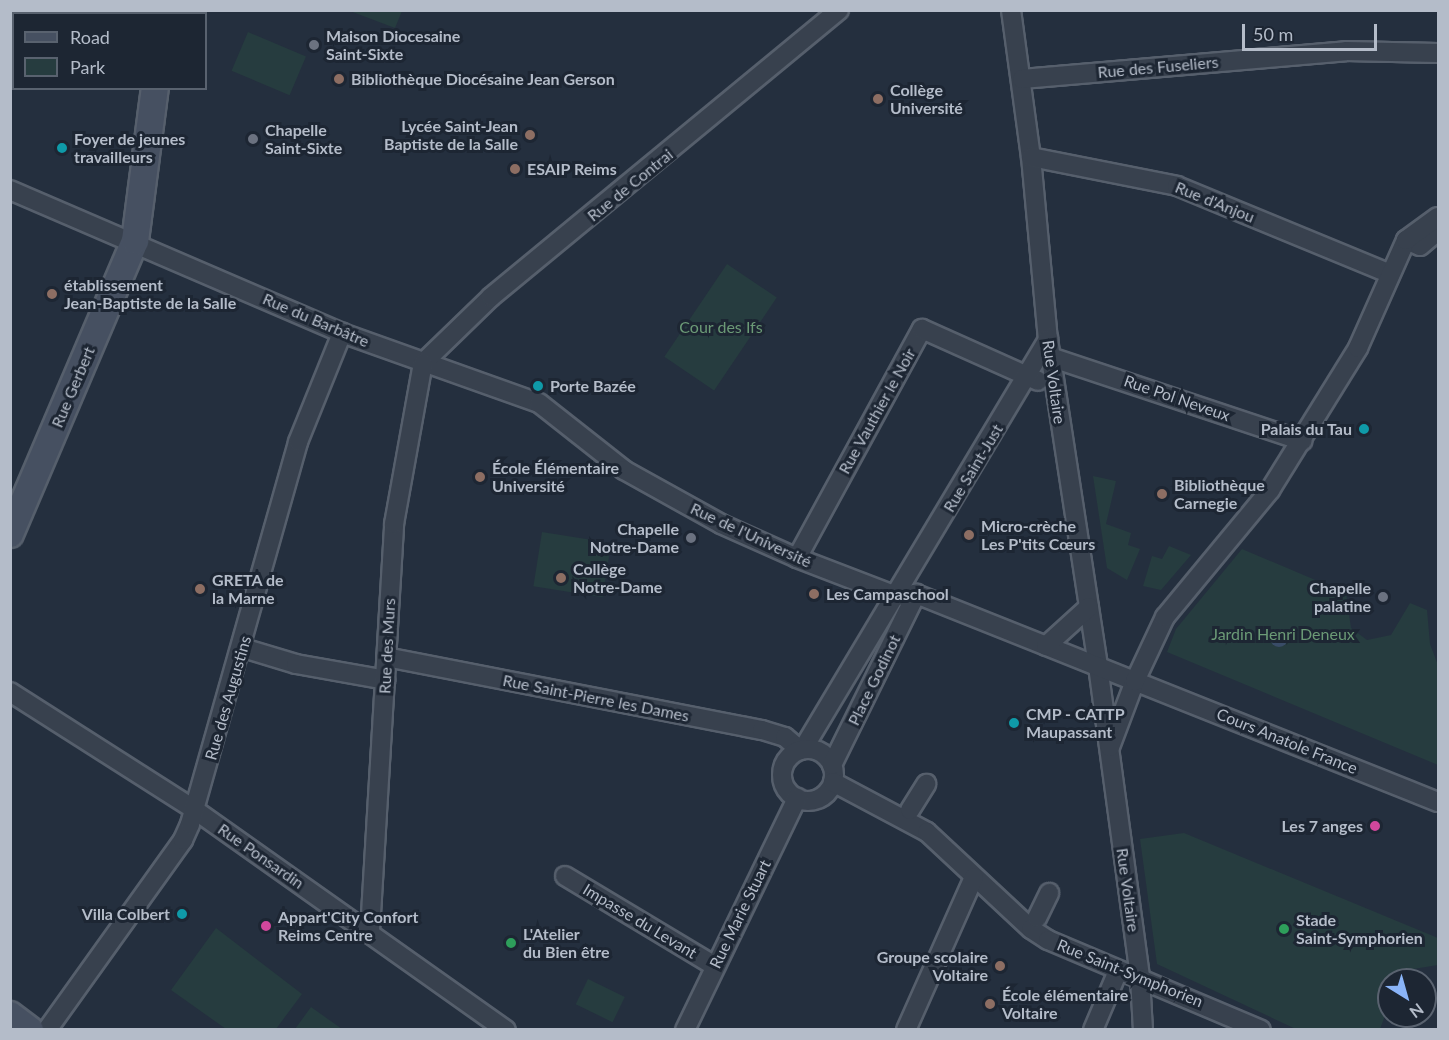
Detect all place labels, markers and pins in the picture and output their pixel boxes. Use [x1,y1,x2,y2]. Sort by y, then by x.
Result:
place label: Maison Diocesaine Saint-Sixte [326,26,460,64]
marker: Maison Diocesaine Saint-Sixte [307,38,321,52]
place label: Bibliothèque Diocésaine Jean Gerson [351,69,615,89]
marker: Bibliothèque Diocésaine Jean Gerson [332,72,346,86]
place label: Collège Université [890,80,963,118]
marker: Collège Université [871,92,885,106]
place label: Lycée Saint-Jean Baptiste de la Salle [384,116,518,154]
place label: Chapelle Saint-Sixte [265,120,342,158]
marker: Lycée Saint-Jean Baptiste de la Salle [523,128,537,142]
place label: Foyer de jeunes travailleurs [74,129,186,167]
marker: Chapelle Saint-Sixte [246,132,260,146]
marker: Foyer de jeunes travailleurs [55,141,69,155]
place label: ESAIP Reims [527,159,617,179]
marker: ESAIP Reims [508,162,522,176]
place label: établissement Jean-Baptiste de la Salle [64,275,236,313]
marker: établissement Jean-Baptiste de la Salle [45,287,59,301]
place label: Porte Bazée [550,376,636,396]
marker: Porte Bazée [531,379,545,393]
place label: Palais du Tau [1260,419,1352,439]
marker: Palais du Tau [1357,422,1371,436]
place label: École Élémentaire Université [492,458,619,496]
marker: École Élémentaire Université [473,470,487,484]
place label: Bibliothèque Carnegie [1174,475,1265,513]
marker: Bibliothèque Carnegie [1155,487,1169,501]
place label: Micro-crèche Les P'tits Cœurs [981,516,1095,554]
place label: Chapelle Notre-Dame [590,519,679,557]
marker: Micro-crèche Les P'tits Cœurs [962,528,976,542]
marker: Chapelle Notre-Dame [684,531,698,545]
place label: Collège Notre-Dame [573,559,662,597]
place label: GRETA de la Marne [212,570,284,608]
marker: Collège Notre-Dame [554,571,568,585]
place label: Chapelle palatine [1309,578,1371,616]
marker: GRETA de la Marne [193,582,207,596]
place label: Les Campaschool [826,584,949,604]
marker: Les Campaschool [807,587,821,601]
marker: Chapelle palatine [1376,590,1390,604]
place label: CMP - CATTP Maupassant [1026,704,1125,742]
marker: CMP - CATTP Maupassant [1007,716,1021,730]
place label: Les 7 anges [1281,816,1363,836]
marker: Les 7 anges [1368,819,1382,833]
place label: Villa Colbert [82,904,170,924]
marker: Villa Colbert [175,907,189,921]
place label: Appart'City Confort Reims Centre [278,907,419,945]
place label: Stade Saint-Symphorien [1296,910,1423,948]
marker: Appart'City Confort Reims Centre [259,919,273,933]
marker: Stade Saint-Symphorien [1277,922,1291,936]
place label: L'Atelier du Bien être [523,924,610,962]
marker: L'Atelier du Bien être [504,936,518,950]
place label: Groupe scolaire Voltaire [877,947,988,985]
marker: Groupe scolaire Voltaire [993,959,1007,973]
place label: École élémentaire Voltaire [1002,985,1128,1023]
marker: École élémentaire Voltaire [983,997,997,1011]

